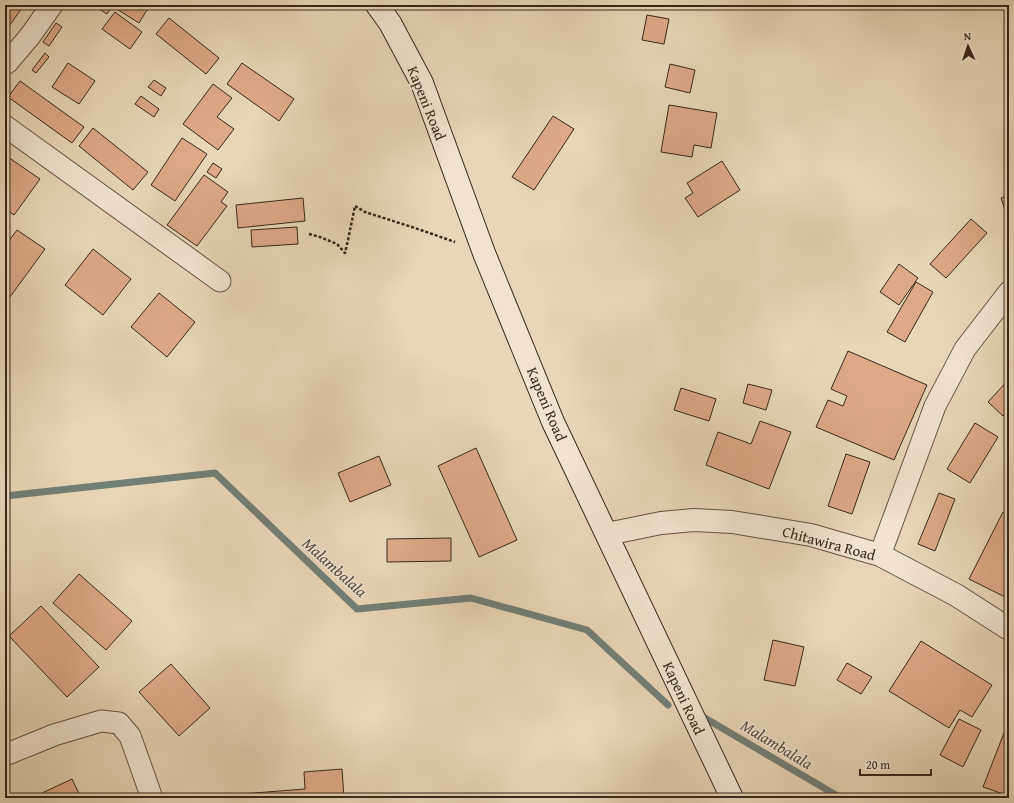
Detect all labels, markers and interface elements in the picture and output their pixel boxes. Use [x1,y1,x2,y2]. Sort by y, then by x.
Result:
north arrow [948,26,988,66]
text: N [963,28,972,44]
street label: Kapeni Road [403,63,451,143]
street label: Kapeni Road [522,364,572,444]
street label: Chitawira Road [780,520,878,566]
water label: Malambalala [297,531,373,603]
street label: Kapeni Road [658,658,710,738]
water label: Malambalala [736,713,818,775]
scale bar [860,751,931,777]
text: 20 m [866,756,890,773]

